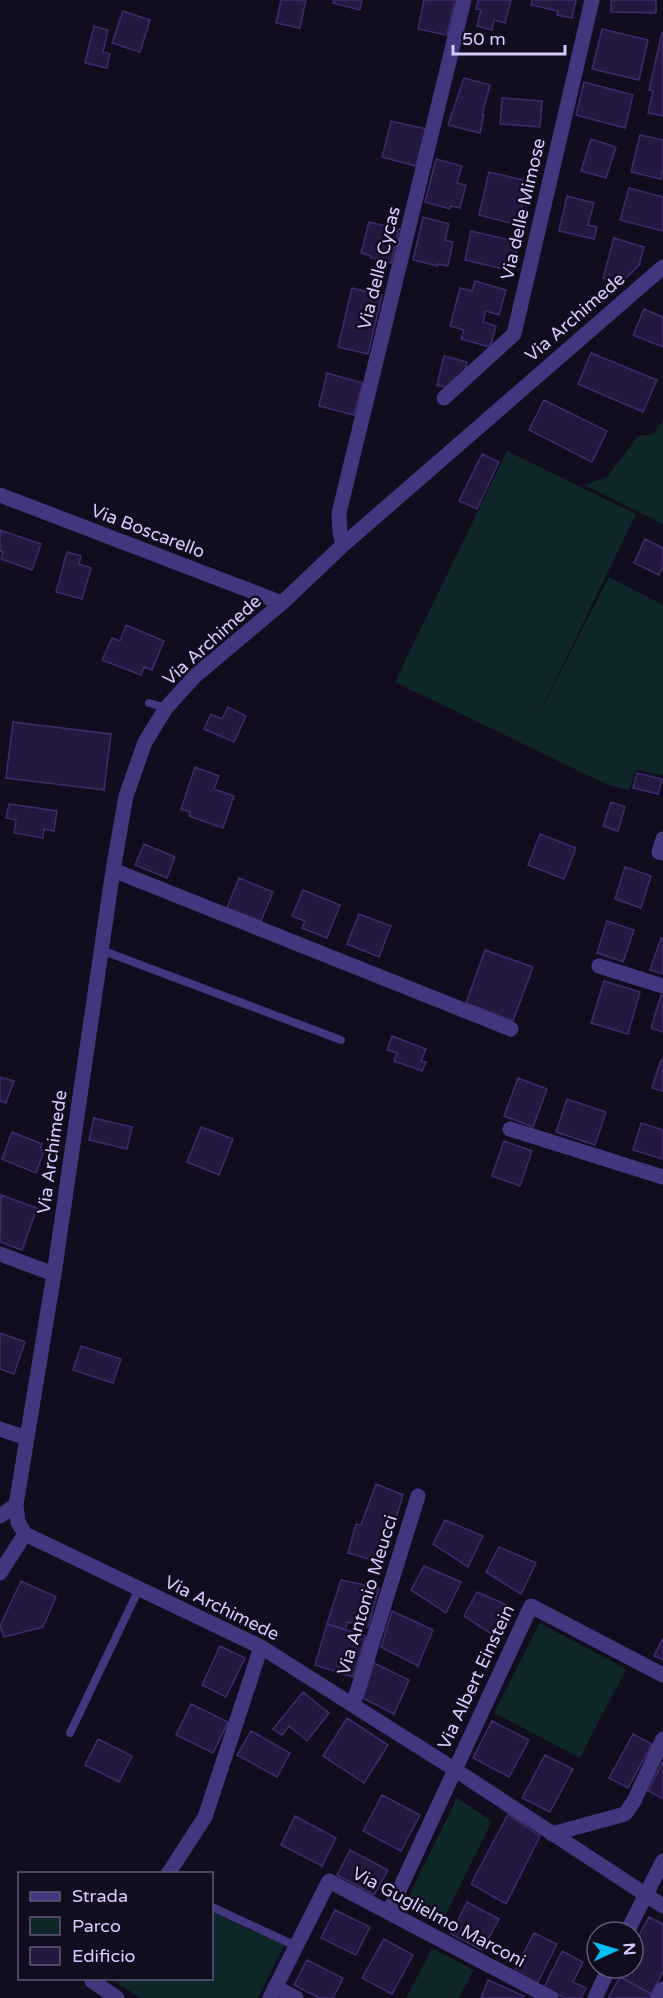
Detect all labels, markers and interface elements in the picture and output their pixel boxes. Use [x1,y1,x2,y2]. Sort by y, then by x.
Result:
scale bar [453,18,566,56]
text: 50 m [462,28,506,50]
street label: Via delle Mimose [496,136,550,282]
street label: Via delle Cycas [353,204,405,332]
street label: Via Archimede [521,268,629,366]
street label: Via Boscarello [88,499,208,563]
street label: Via Archimede [158,590,266,690]
street label: Via Archimede [32,1089,72,1215]
street label: Via Antonio Meucci [332,1512,402,1678]
street label: Via Archimede [161,1571,283,1645]
street label: Via Albert Einstein [433,1601,519,1753]
street label: Via Guglielmo Marconi [348,1862,530,1972]
legend [18,1872,213,1980]
text: Strada [72,1885,128,1907]
text: Parco [72,1915,121,1937]
north arrow [585,1920,645,1980]
text: N [619,1942,639,1956]
text: Edificio [72,1945,136,1967]

